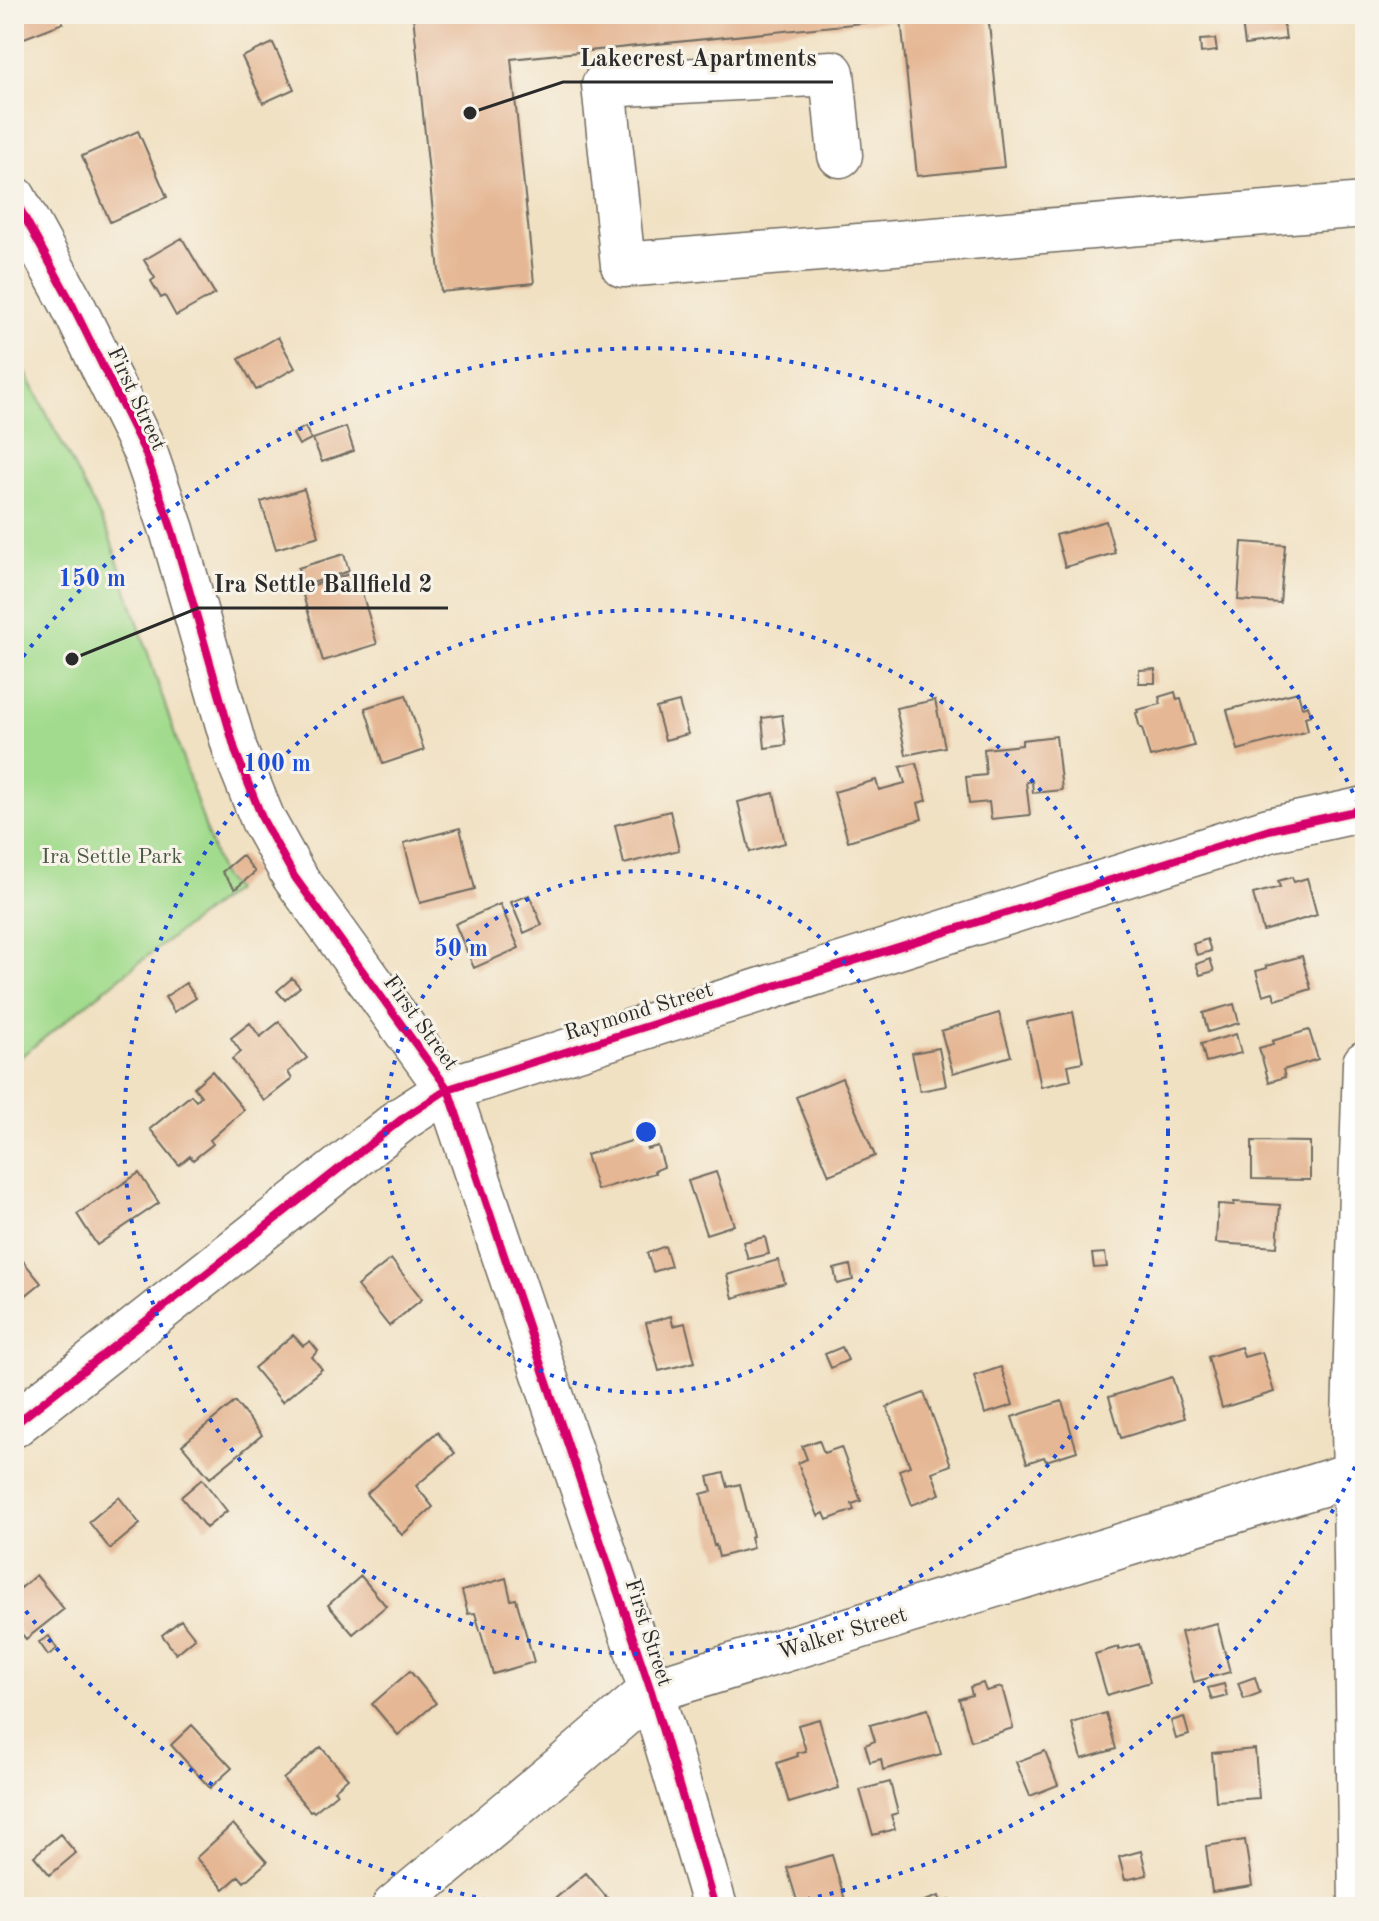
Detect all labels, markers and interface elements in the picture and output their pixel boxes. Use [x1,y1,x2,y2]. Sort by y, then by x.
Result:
callout: Lakecrest Apartments [563,34,833,82]
text: Lakecrest Apartments [579,48,817,72]
street label: First Street [103,344,170,454]
callout: Ira Settle Ballfield 2 [198,560,448,608]
text: 150 m [58,567,126,592]
text: Ira Settle Ballfield 2 [214,574,432,598]
text: 100 m [243,753,311,777]
park label: Ira Settle Park [41,846,183,868]
text: 50 m [434,937,488,962]
street label: First Street [379,972,462,1075]
street label: Raymond Street [562,979,716,1045]
centre of rings [632,1118,660,1146]
street label: First Street [620,1576,676,1689]
street label: Walker Street [775,1604,910,1664]

